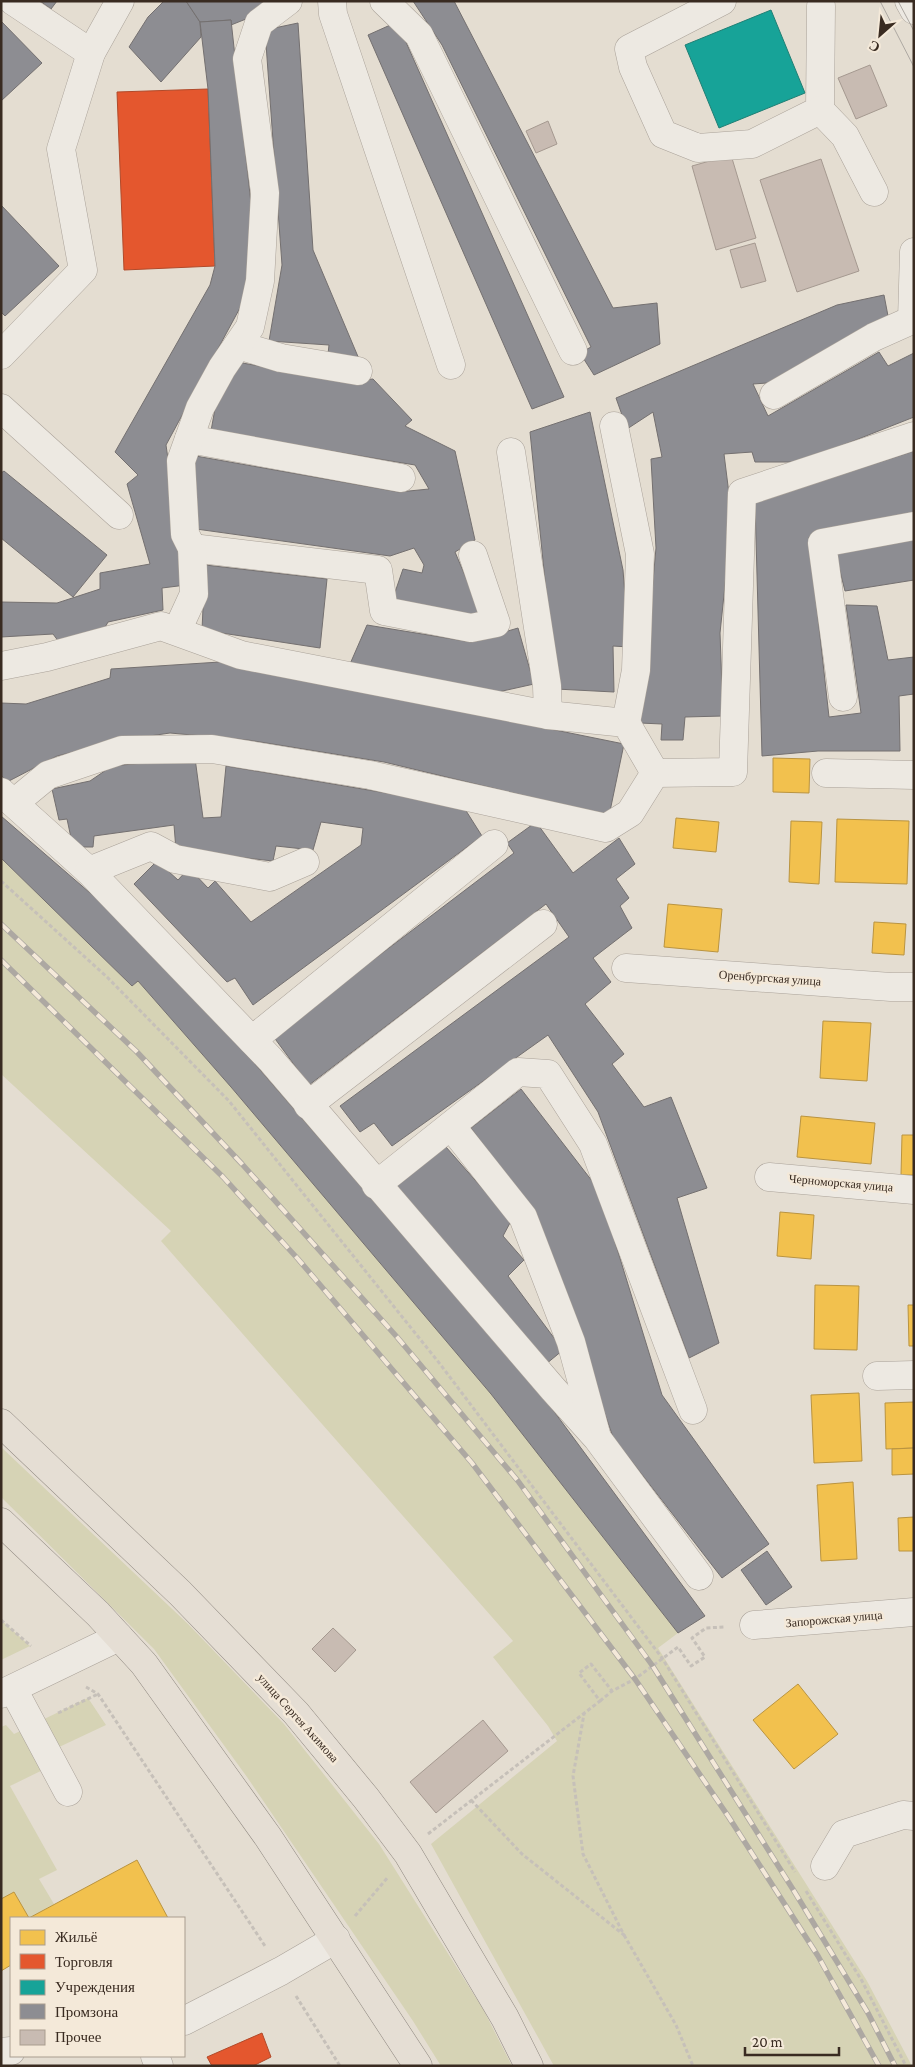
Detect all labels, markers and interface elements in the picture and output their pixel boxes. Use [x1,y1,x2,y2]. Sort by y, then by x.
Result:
north arrow [855,10,905,60]
text: С [866,37,882,56]
street label: Оренбургская улица [718,967,822,989]
street label: Черноморская улица [788,1171,894,1195]
street label: Запорожская улица [785,1608,884,1630]
street label: улица Сергея Акимова [254,1671,342,1766]
legend [10,1917,185,2057]
text: Жильё [55,1929,98,1945]
text: Торговля [55,1954,113,1970]
text: Учреждения [55,1979,135,1995]
text: Промзона [55,2004,118,2020]
scale bar [745,2024,839,2056]
text: Прочее [55,2029,102,2045]
text: 20 m [752,2034,783,2050]

